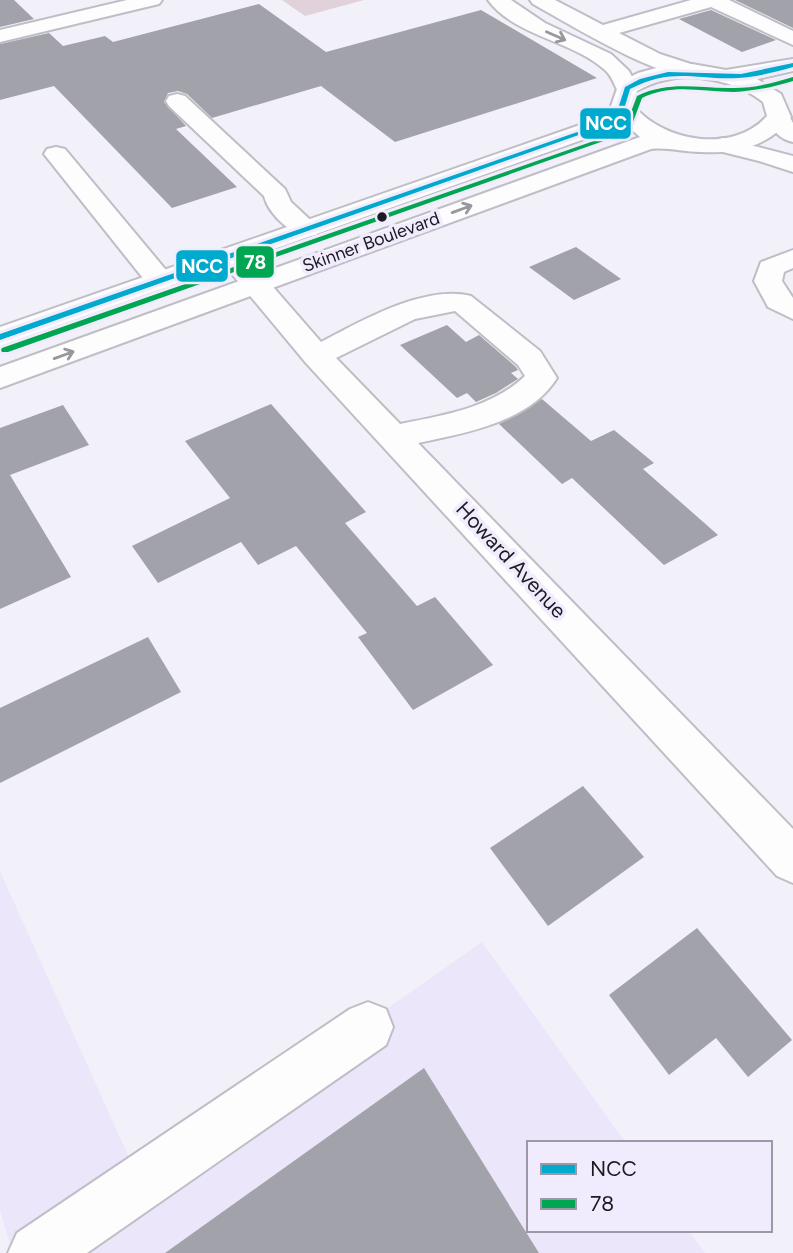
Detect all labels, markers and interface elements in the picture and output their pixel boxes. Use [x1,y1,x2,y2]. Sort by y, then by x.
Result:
one-way arrow [545,30,566,43]
line badge: NCC [579,107,632,140]
text: NCC [585,112,627,135]
one-way arrow [450,202,472,214]
street label: Skinner Boulevard [299,207,443,277]
unlabelled marker [375,210,389,224]
line badge: 78 [235,245,275,279]
line badge: NCC [175,249,229,283]
text: 78 [244,251,266,274]
text: NCC [181,255,223,278]
one-way arrow [53,347,74,360]
street label: Howard Avenue [451,496,572,623]
legend [527,1141,772,1232]
text: NCC [590,1156,637,1181]
text: 78 [590,1191,614,1216]

